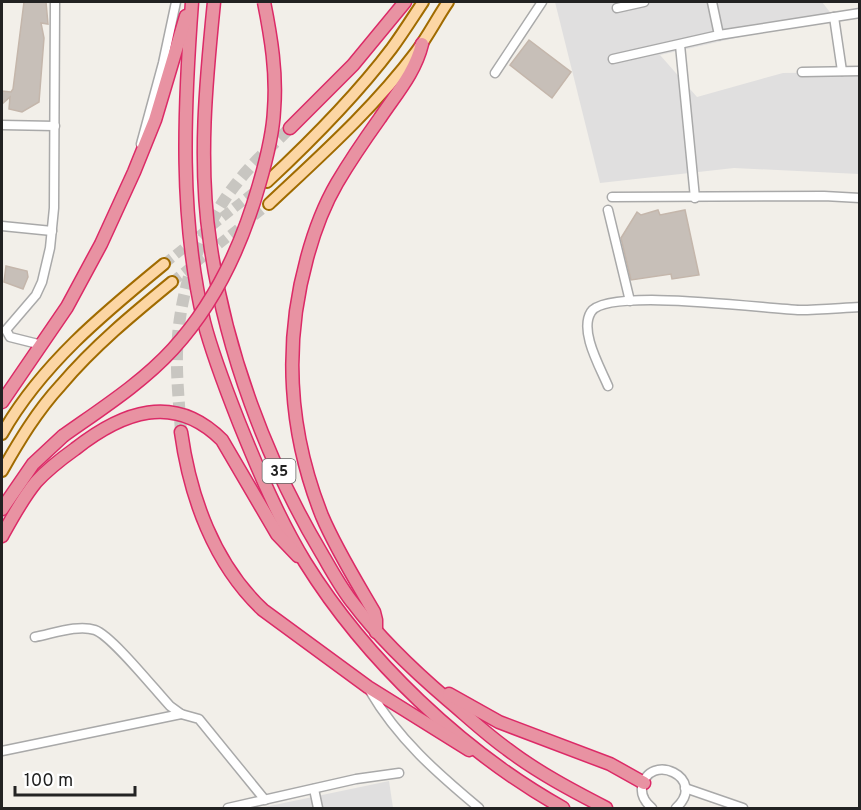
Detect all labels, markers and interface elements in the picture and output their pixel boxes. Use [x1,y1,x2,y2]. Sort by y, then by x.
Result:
road number: 35 [262,459,296,483]
scale bar [15,759,135,797]
text: 100 m [24,770,73,793]

